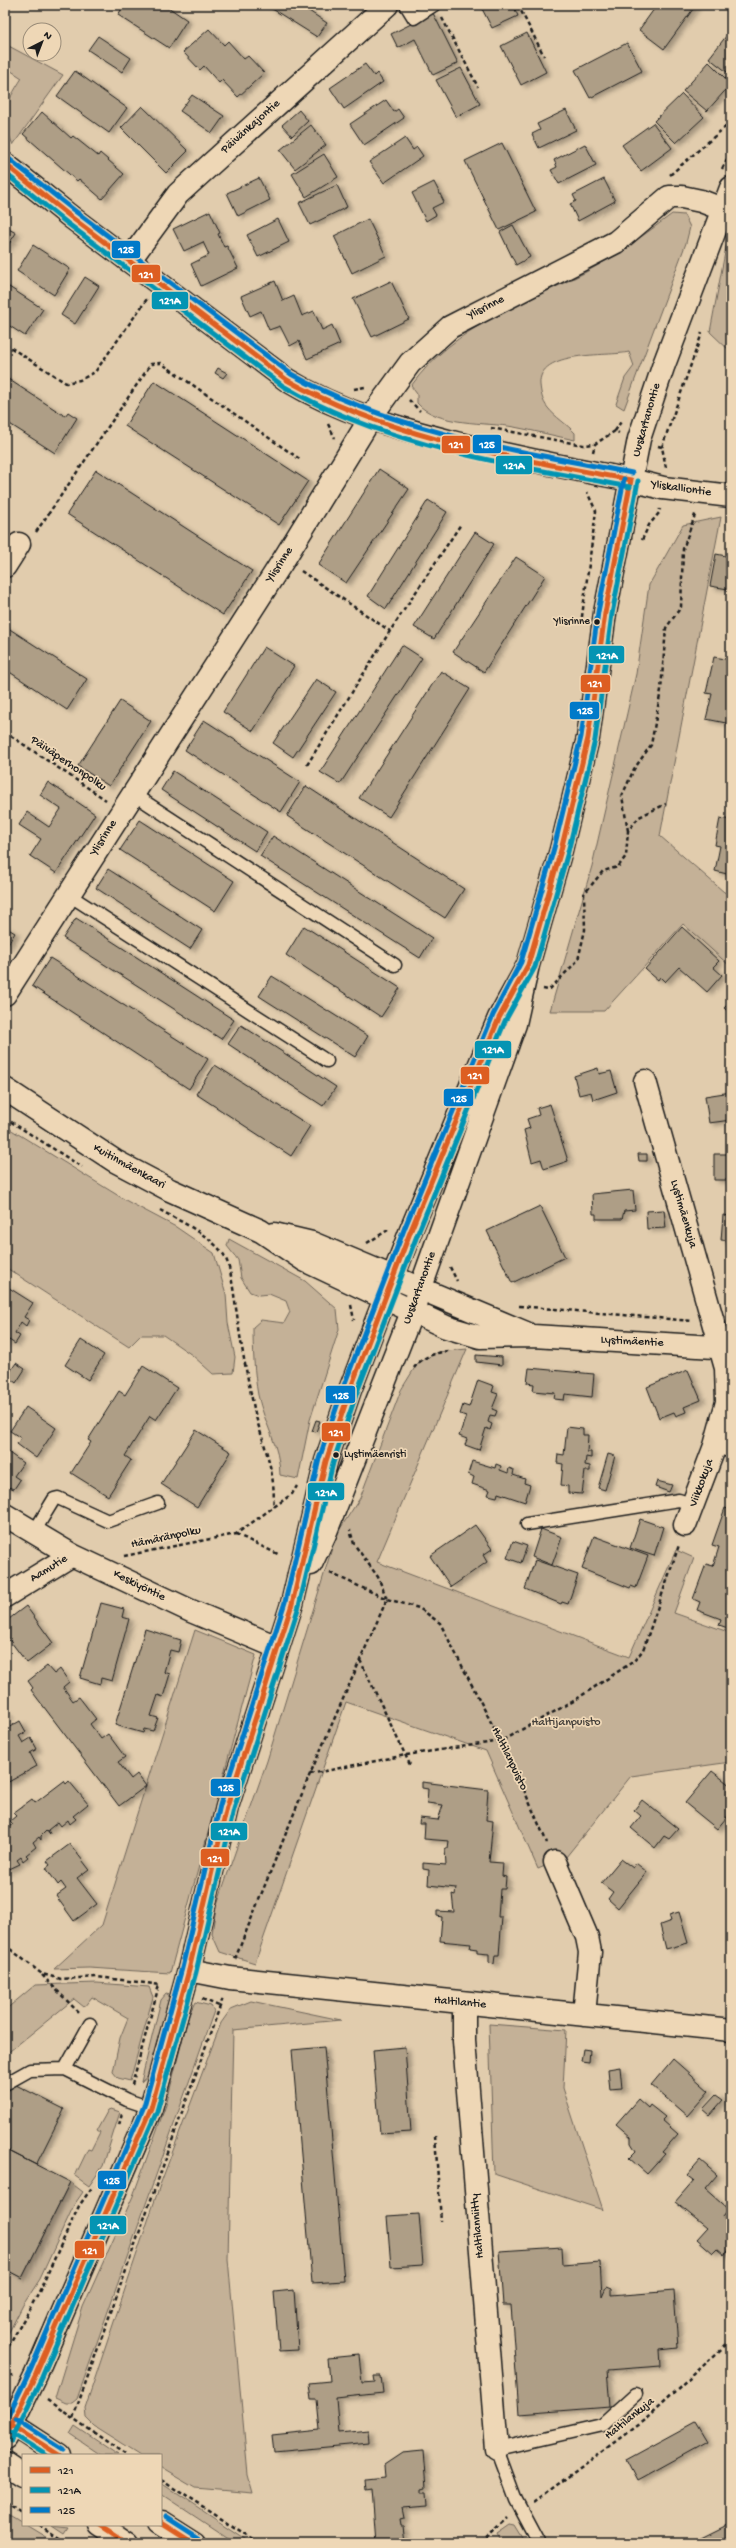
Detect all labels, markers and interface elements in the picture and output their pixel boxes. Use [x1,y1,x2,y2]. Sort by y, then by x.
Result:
north arrow [22,22,62,62]
text: N [41,29,54,43]
street label: Päivänkajontie [218,96,284,158]
line badge: 125 [111,240,141,259]
text: 125 [117,245,134,257]
line badge: 121 [131,264,161,283]
text: 121 [138,270,153,282]
line badge: 121A [151,291,189,310]
street label: Ylisrinne [464,292,508,324]
text: 121A [159,296,182,308]
street label: Uuskartanontie [630,381,664,459]
line badge: 125 [472,434,502,454]
line badge: 121 [441,435,471,454]
text: 121 [448,440,463,452]
text: 125 [478,440,495,452]
line badge: 121A [495,455,533,475]
text: 121A [503,461,526,473]
street label: Yliskalliontie [649,478,713,500]
street label: Ylisrinne [263,544,297,586]
place label: Ylisrinne [553,616,590,628]
marker: Ylisrinne [592,617,602,627]
line badge: 121A [588,645,625,664]
text: 121A [596,651,619,663]
line badge: 121 [580,674,611,693]
text: 121 [587,679,602,691]
line badge: 125 [569,701,600,720]
text: 125 [576,706,593,718]
street label: Päiväperhonpolku [27,733,109,795]
street label: Ylisrinne [87,817,121,859]
line badge: 121A [474,1040,512,1059]
text: 121A [482,1045,505,1057]
line badge: 121 [460,1066,490,1085]
text: 121 [467,1071,482,1083]
line badge: 125 [443,1088,474,1107]
text: 125 [450,1094,467,1106]
street label: Kuitinmäenkaari [90,1141,168,1193]
street label: Lystimäenkuja [667,1178,700,1250]
street label: Uuskartanontie [400,1249,440,1326]
street label: Lystimäentie [600,1333,665,1351]
line badge: 125 [325,1385,356,1404]
text: 125 [332,1391,349,1403]
line badge: 121 [321,1422,351,1442]
text: 121 [328,1428,343,1440]
place label: Lystimäenristi [344,1449,406,1461]
marker: Lystimäenristi [331,1450,341,1460]
street label: Viikkokuja [687,1457,717,1510]
line badge: 121A [307,1482,345,1501]
text: 121A [315,1488,338,1500]
street label: Hämäränpolku [130,1524,203,1552]
street label: Aamutie [28,1552,71,1586]
street label: Keskiyöntie [110,1567,168,1605]
park label: Haltijanpuisto [531,1716,601,1730]
street label: Haltilanpuisto [488,1725,530,1793]
line badge: 125 [210,1778,241,1797]
text: 125 [217,1783,234,1795]
line badge: 121A [210,1822,248,1841]
text: 121A [218,1827,241,1839]
line badge: 121 [200,1848,230,1867]
text: 121 [207,1854,222,1866]
street label: Haltilantie [433,1994,487,2012]
line badge: 125 [97,2170,127,2190]
text: 125 [103,2176,120,2188]
street label: Haltilanniitty [468,2193,488,2259]
line badge: 121A [89,2215,127,2235]
text: 121A [97,2221,120,2233]
line badge: 121 [74,2240,105,2259]
text: 121 [82,2246,97,2258]
street label: Haltilankuja [602,2395,658,2443]
legend [22,2454,162,2526]
text: 121 [57,2465,74,2479]
text: 121A [57,2485,82,2499]
text: 125 [57,2505,75,2519]

